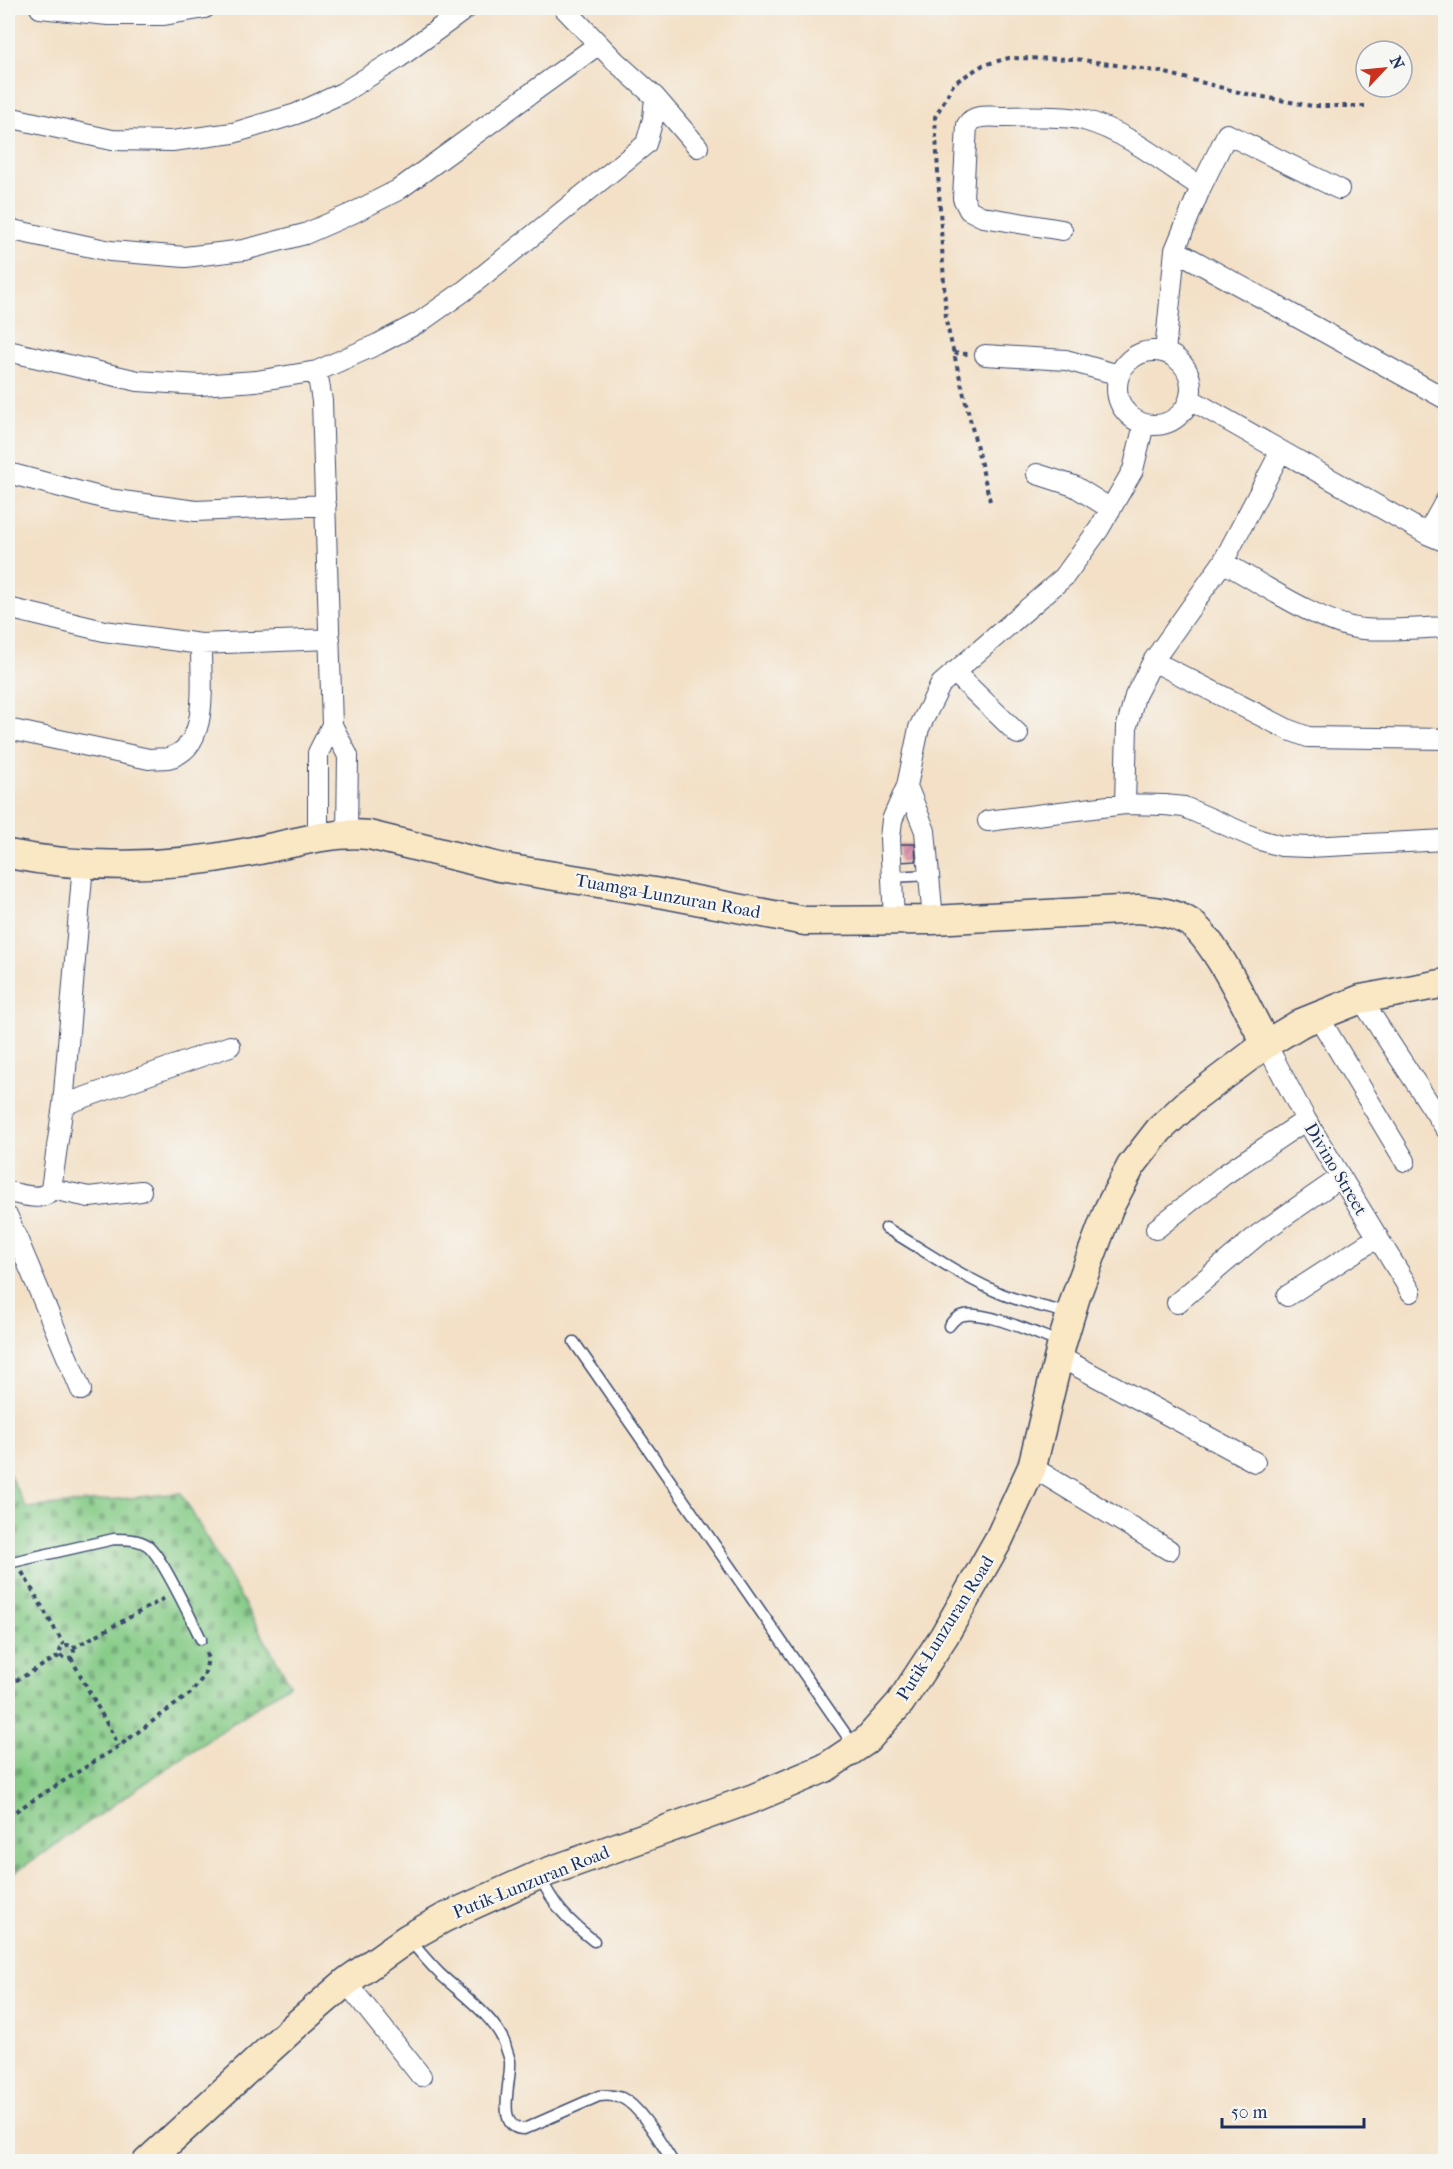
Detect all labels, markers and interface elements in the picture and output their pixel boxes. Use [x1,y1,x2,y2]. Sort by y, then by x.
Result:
north arrow [1354,39,1414,99]
text: N [1386,53,1409,73]
street label: Tuamga-Lunzuran Road [574,870,762,923]
street label: Divino Street [1300,1119,1372,1220]
street label: Putik-Lunzuran Road [892,1552,999,1704]
street label: Putik-Lunzuran Road [450,1841,613,1923]
scale bar [1222,2091,1364,2129]
text: 50 m [1231,2102,1268,2123]

